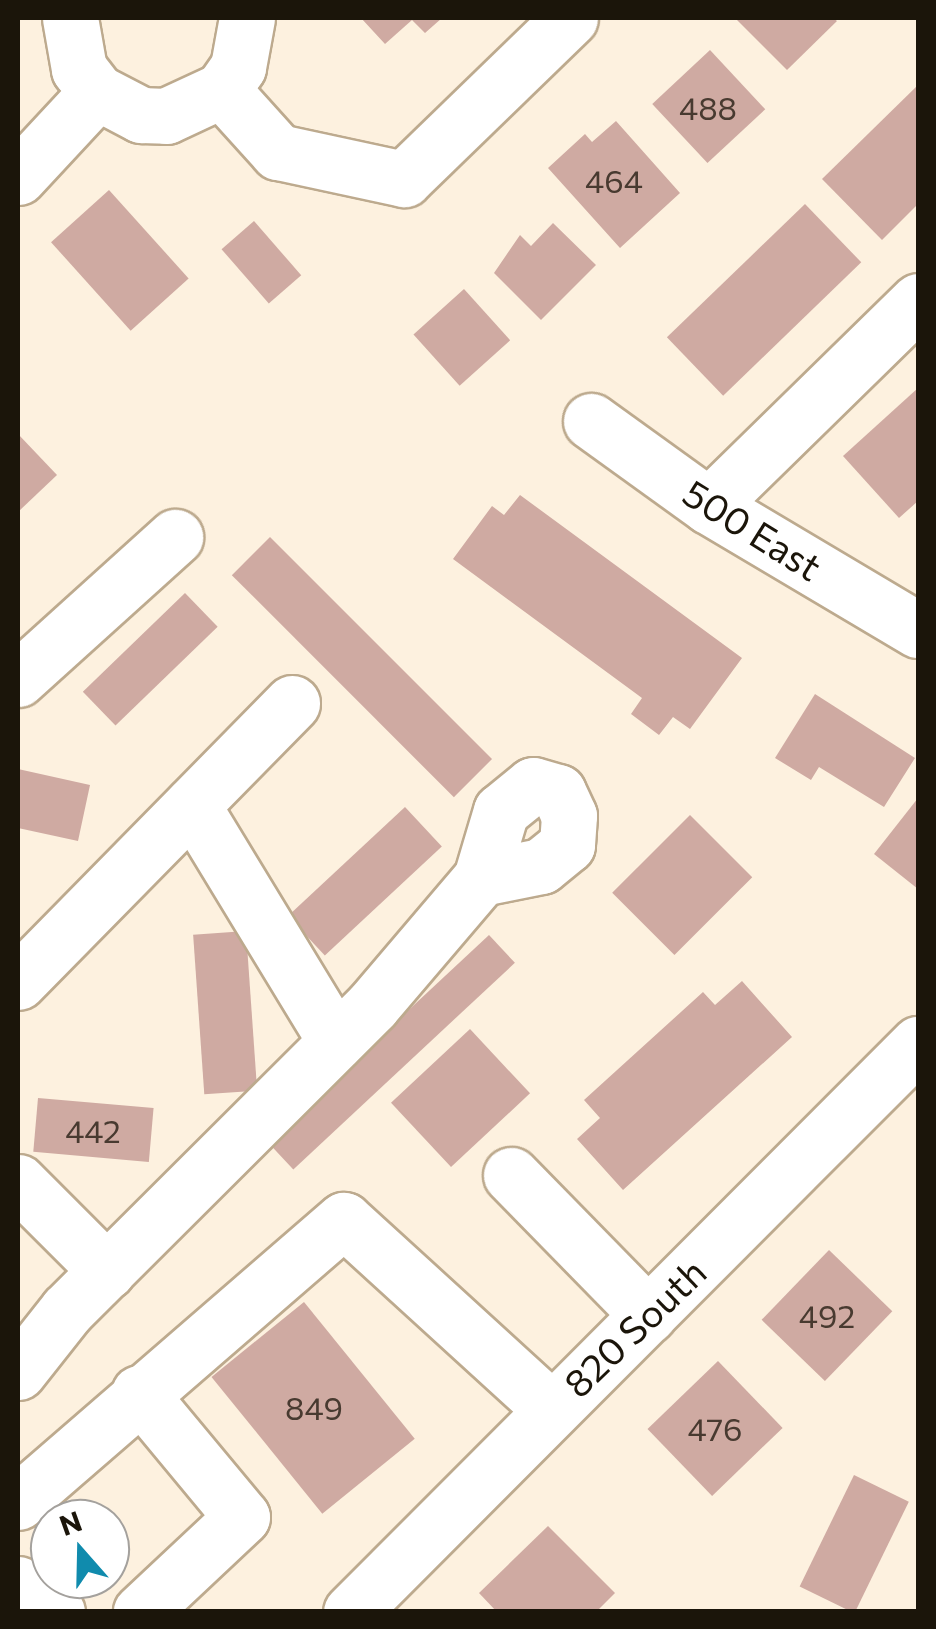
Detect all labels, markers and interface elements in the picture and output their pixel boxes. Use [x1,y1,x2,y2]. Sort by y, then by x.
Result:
house number: 488 [679,88,737,126]
house number: 464 [585,161,643,199]
street label: 500 East [676,469,830,589]
house number: 442 [65,1111,121,1149]
street label: 820 South [554,1248,714,1406]
house number: 492 [799,1296,855,1334]
house number: 849 [285,1388,343,1426]
house number: 476 [688,1409,742,1447]
north arrow [30,1499,130,1599]
text: N [55,1503,86,1542]

